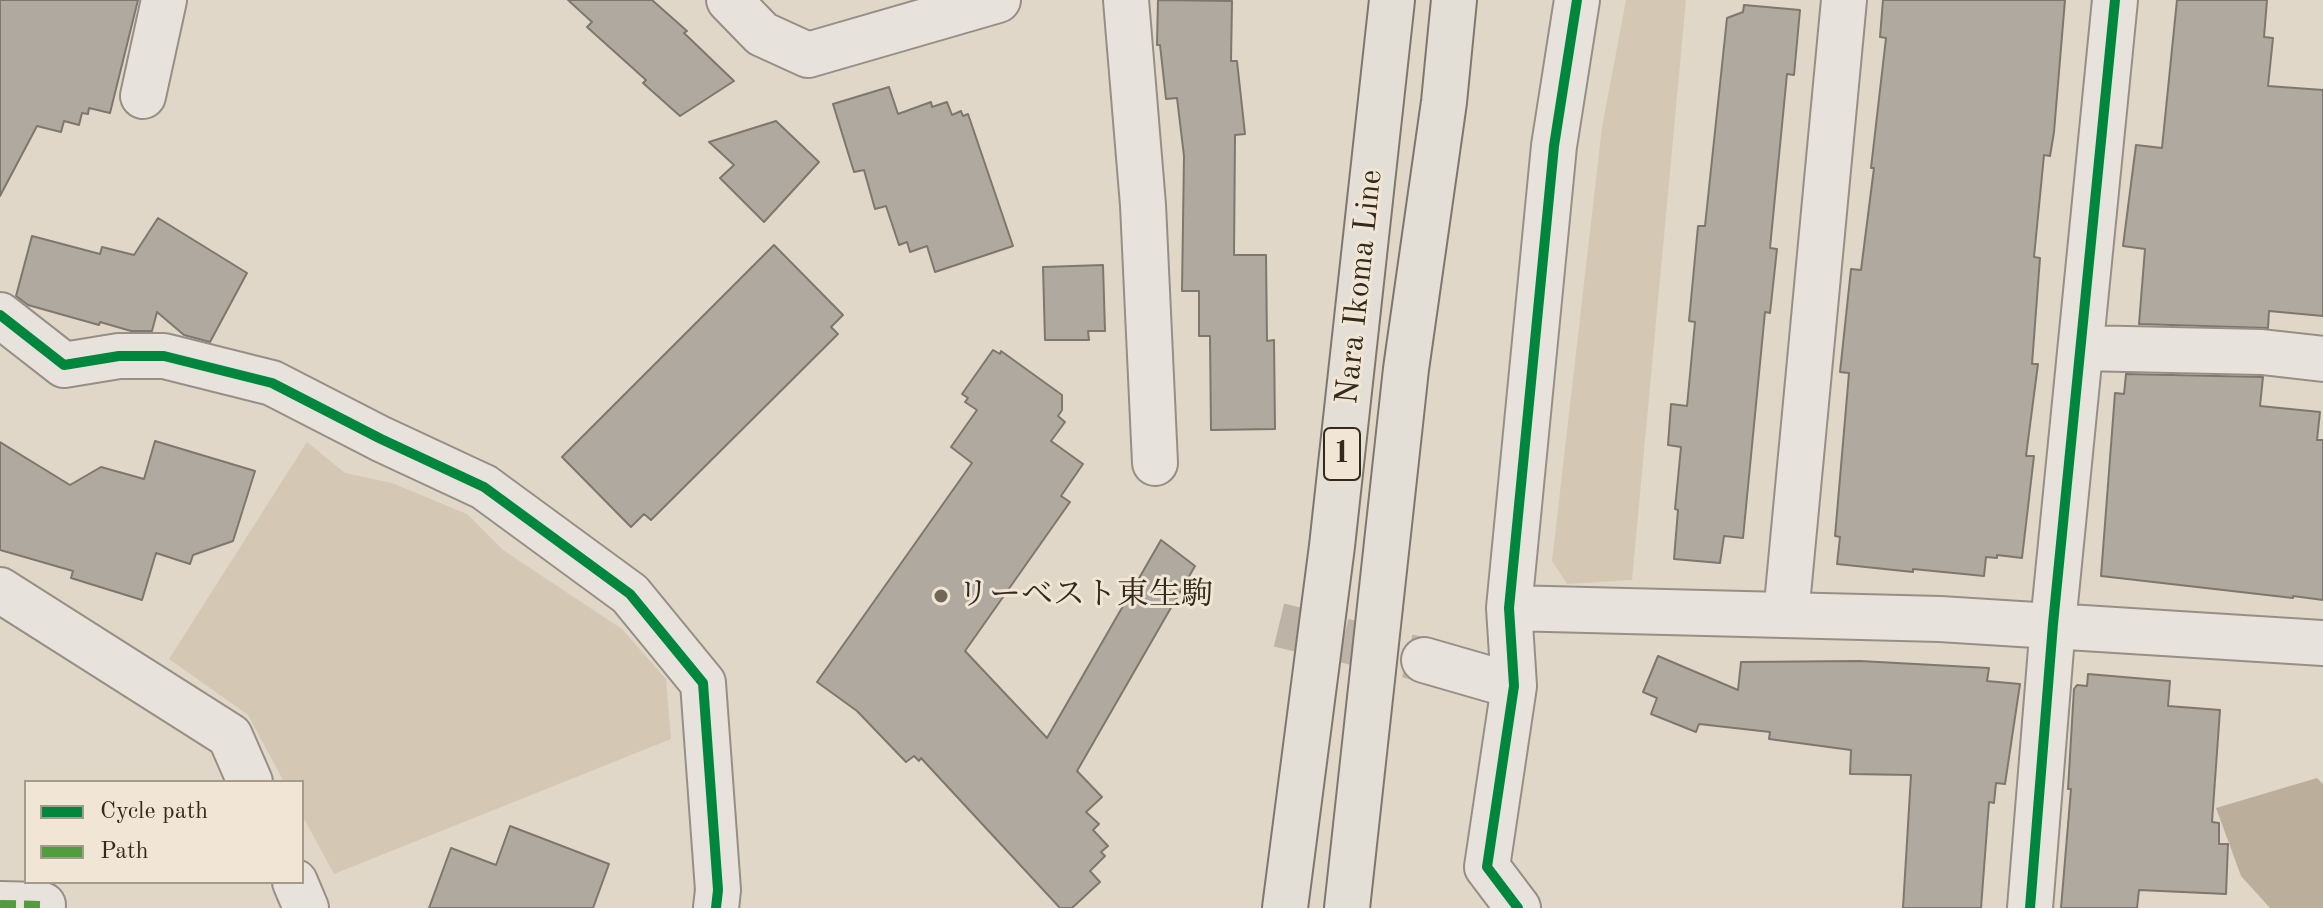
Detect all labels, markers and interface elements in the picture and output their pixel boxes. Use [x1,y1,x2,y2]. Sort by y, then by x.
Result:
street label: Nara Ikoma Line [1329,168,1391,406]
road number: 1 [1324,428,1360,480]
place label: リーベスト東生駒 [957,577,1213,615]
marker: リーベスト東生駒 [932,587,950,605]
legend [24,780,304,884]
text: Cycle path [100,800,208,824]
text: Path [100,840,149,864]

